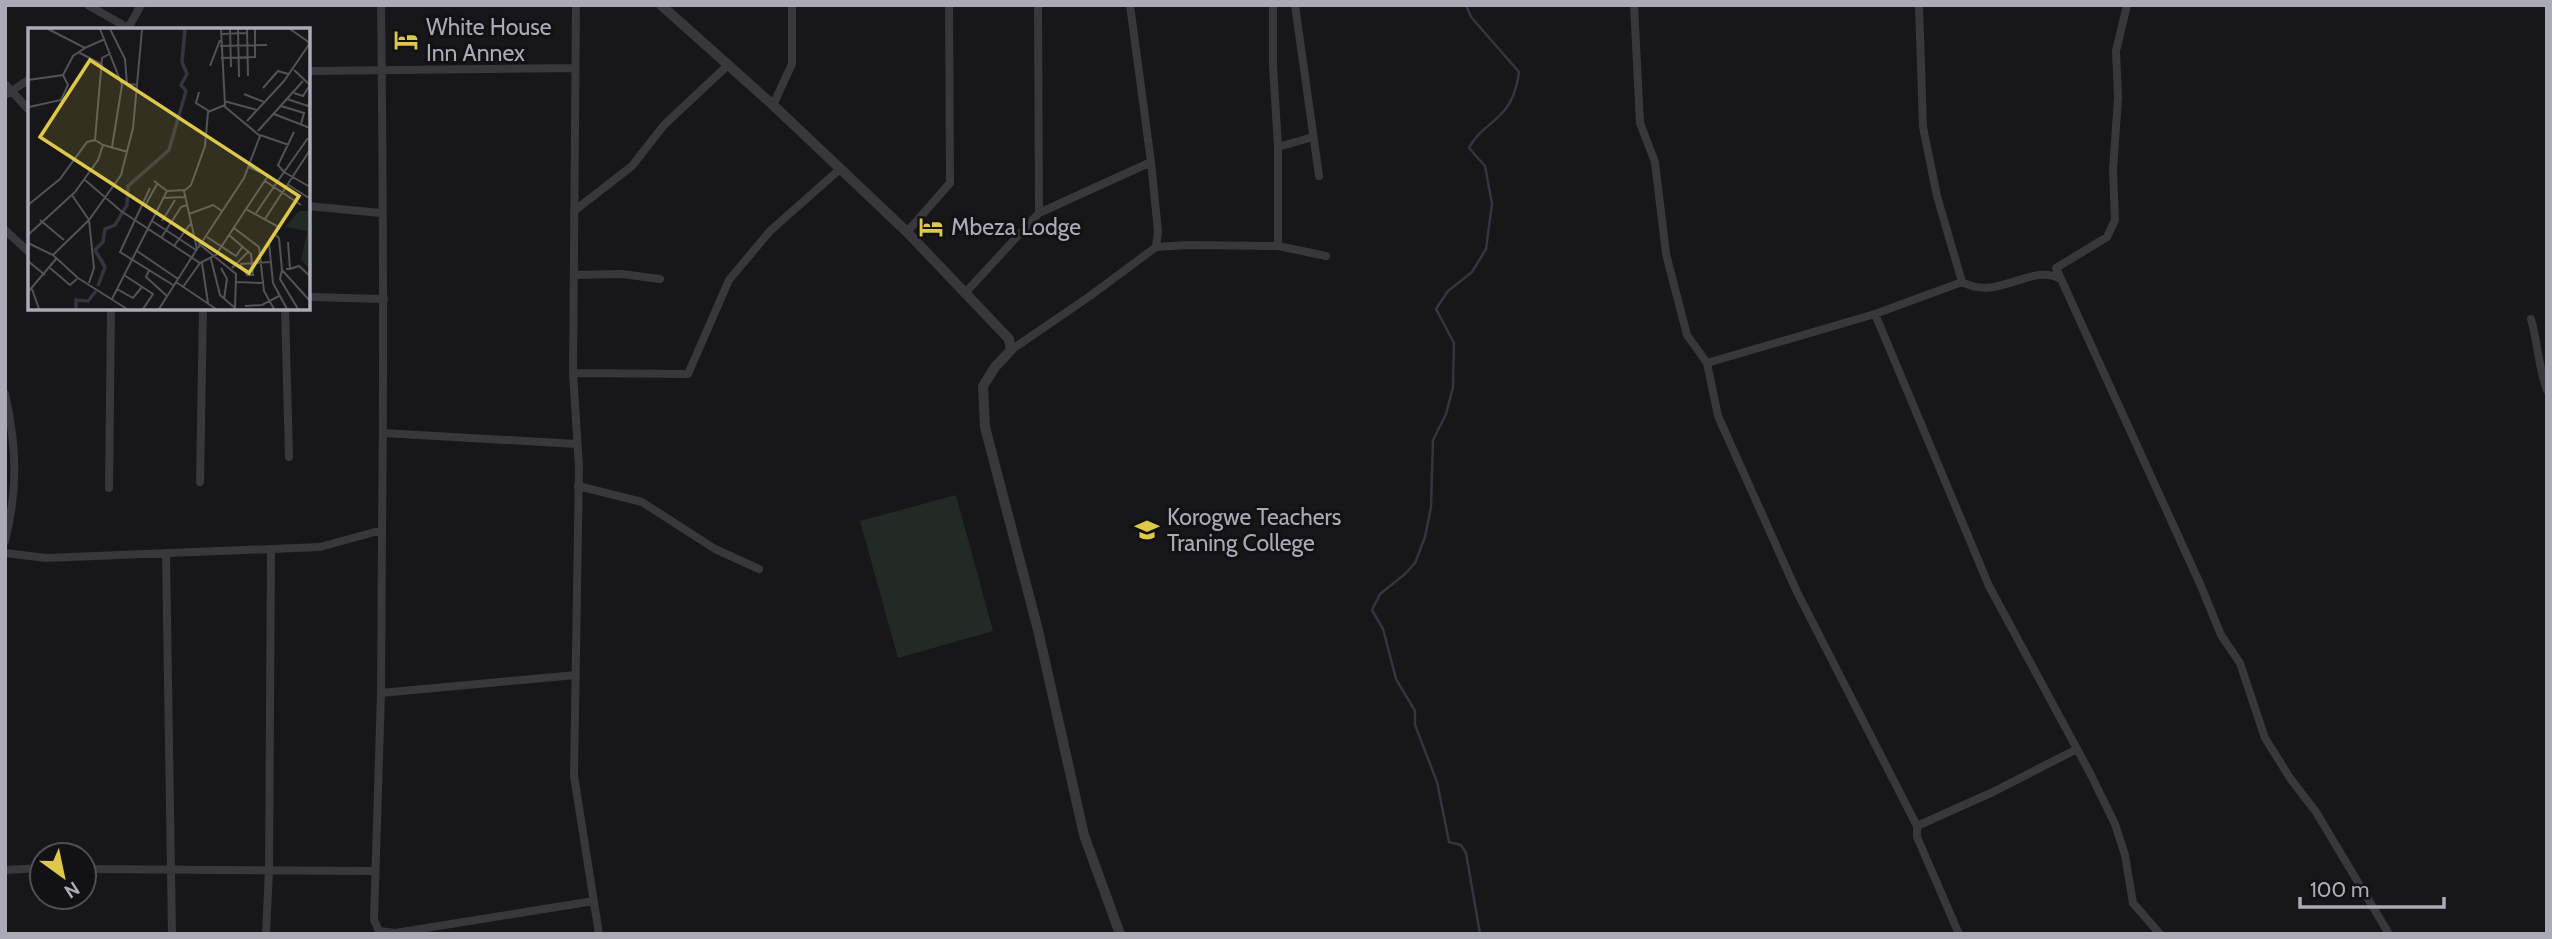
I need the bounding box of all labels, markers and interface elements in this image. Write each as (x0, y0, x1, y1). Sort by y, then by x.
place label: White House Inn Annex (426, 13, 552, 67)
hotel icon: White House Inn Annex (392, 26, 420, 54)
inset map (28, 28, 310, 310)
hotel icon: Mbeza Lodge (917, 213, 945, 241)
place label: Mbeza Lodge (951, 213, 1081, 241)
place label: Korogwe Teachers Traning College (1167, 503, 1341, 557)
school or university icon: Korogwe Teachers Traning College (1133, 516, 1161, 544)
north arrow (28, 841, 98, 911)
scale bar (2300, 866, 2444, 910)
text: N (60, 877, 84, 903)
text: 100 m (2310, 877, 2369, 902)

